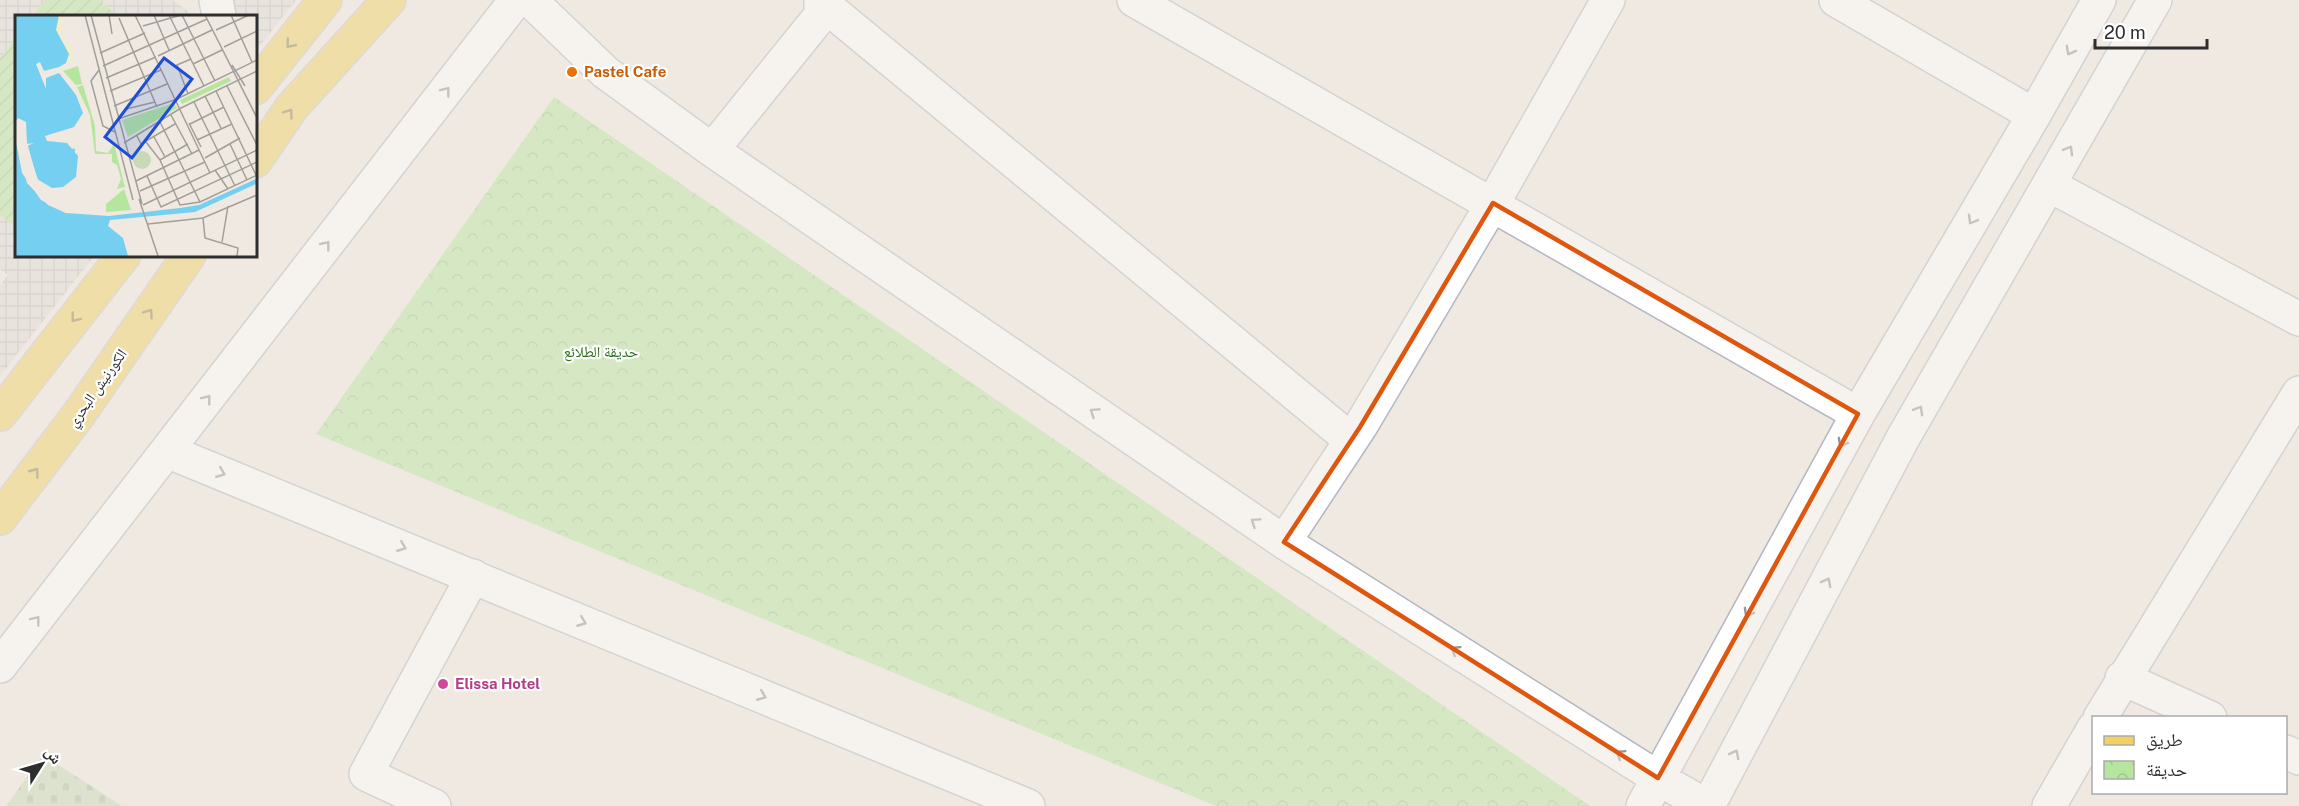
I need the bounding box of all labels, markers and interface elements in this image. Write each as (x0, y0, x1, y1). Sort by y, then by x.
scale bar (2095, 12, 2208, 50)
inset map (15, 15, 256, 256)
text: 20 m (2104, 22, 2146, 43)
one-way arrow (287, 37, 298, 48)
one-way arrow (2066, 45, 2077, 55)
place label: Pastel Cafe (584, 63, 666, 80)
marker: Pastel Cafe (565, 65, 579, 79)
one-way arrow (438, 86, 449, 97)
one-way arrow (281, 108, 292, 119)
one-way arrow (2062, 146, 2073, 156)
one-way arrow (1968, 214, 1980, 224)
one-way arrow (319, 241, 330, 252)
one-way arrow (142, 309, 153, 320)
one-way arrow (72, 311, 83, 322)
park label: حديقة الطلائع (564, 343, 639, 362)
street label: الكورنيش البحري (63, 345, 133, 432)
one-way arrow (200, 395, 211, 406)
one-way arrow (1912, 406, 1923, 416)
one-way arrow (1090, 408, 1101, 419)
one-way arrow (1838, 436, 1850, 447)
one-way arrow (215, 466, 226, 478)
one-way arrow (28, 467, 39, 478)
one-way arrow (1251, 518, 1262, 529)
one-way arrow (395, 540, 406, 552)
one-way arrow (1820, 578, 1831, 588)
one-way arrow (1744, 607, 1755, 618)
one-way arrow (28, 615, 39, 626)
one-way arrow (576, 615, 587, 627)
one-way arrow (1451, 646, 1462, 657)
place label: Elissa Hotel (455, 675, 540, 692)
marker: Elissa Hotel (436, 677, 450, 691)
one-way arrow (756, 689, 767, 701)
legend (2092, 716, 2287, 794)
text: طريق (2146, 729, 2183, 751)
north arrow (12, 734, 72, 794)
text: ش (41, 743, 66, 768)
one-way arrow (1616, 750, 1627, 761)
one-way arrow (1728, 750, 1740, 761)
text: حديقة (2146, 759, 2187, 780)

